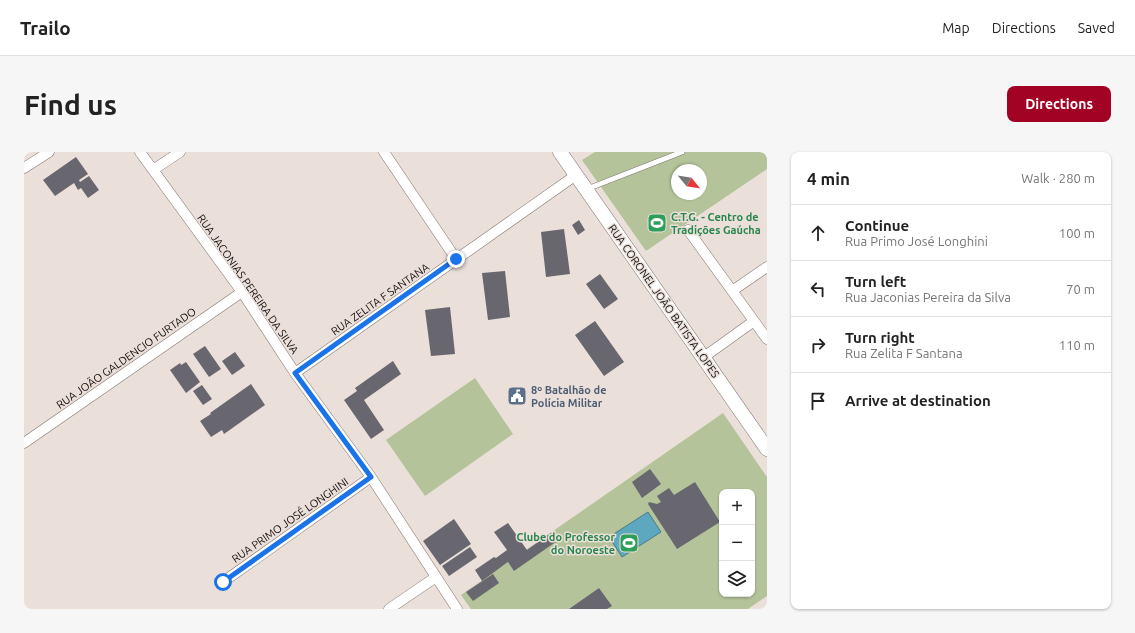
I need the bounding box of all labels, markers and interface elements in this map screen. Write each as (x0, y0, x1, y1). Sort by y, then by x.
text: Trailo (20, 17, 71, 39)
text: Map (942, 20, 970, 36)
text: Directions (992, 20, 1056, 36)
text: Saved (1078, 20, 1115, 36)
button: Directions (1007, 86, 1111, 122)
text: Find us (24, 89, 117, 120)
north arrow (671, 164, 707, 200)
text: 4 min (807, 169, 850, 188)
text: Walk · 280 m (1021, 171, 1095, 185)
place label: C.T.G. - Centro de Tradições Gaúcha (671, 211, 761, 236)
street label: RUA JACONIAS PEREIRA DA SILVA (195, 212, 301, 357)
sports icon: C.T.G. - Centro de Tradições Gaúcha (646, 212, 668, 234)
text: Continue (845, 217, 909, 234)
street label: RUA CORONEL JOÃO BATISTA LOPES (606, 222, 722, 380)
icon: ahead (807, 222, 829, 244)
text: 100 m (1059, 226, 1095, 240)
text: Rua Primo José Longhini (845, 234, 988, 248)
route end (447, 250, 465, 268)
street label: RUA ZELITA F SANTANA (329, 260, 432, 337)
text: Turn left (845, 273, 906, 290)
icon: left (807, 278, 829, 300)
text: 70 m (1066, 282, 1095, 296)
text: Rua Jaconias Pereira da Silva (845, 290, 1011, 304)
street label: RUA JOÃO GALDENCIO FURTADO (54, 305, 198, 411)
text: Turn right (845, 329, 915, 346)
icon: right (807, 334, 829, 356)
text: 110 m (1059, 338, 1095, 352)
text: Rua Zelita F Santana (845, 346, 963, 360)
place label: 8º Batalhão de Polícia Militar (531, 384, 607, 409)
public building icon: 8º Batalhão de Polícia Militar (506, 385, 528, 407)
icon: arrive (807, 390, 829, 412)
text: Arrive at destination (845, 392, 991, 409)
street label: RUA PRIMO JOSÉ LONGHINI (229, 474, 351, 565)
map controls (719, 489, 755, 597)
button: + (719, 489, 755, 525)
button: − (719, 525, 755, 561)
place label: Clube do Professor do Noroeste (517, 531, 615, 556)
sports icon: Clube do Professor do Noroeste (618, 532, 640, 554)
button: layers (719, 561, 755, 597)
route start (214, 573, 232, 591)

